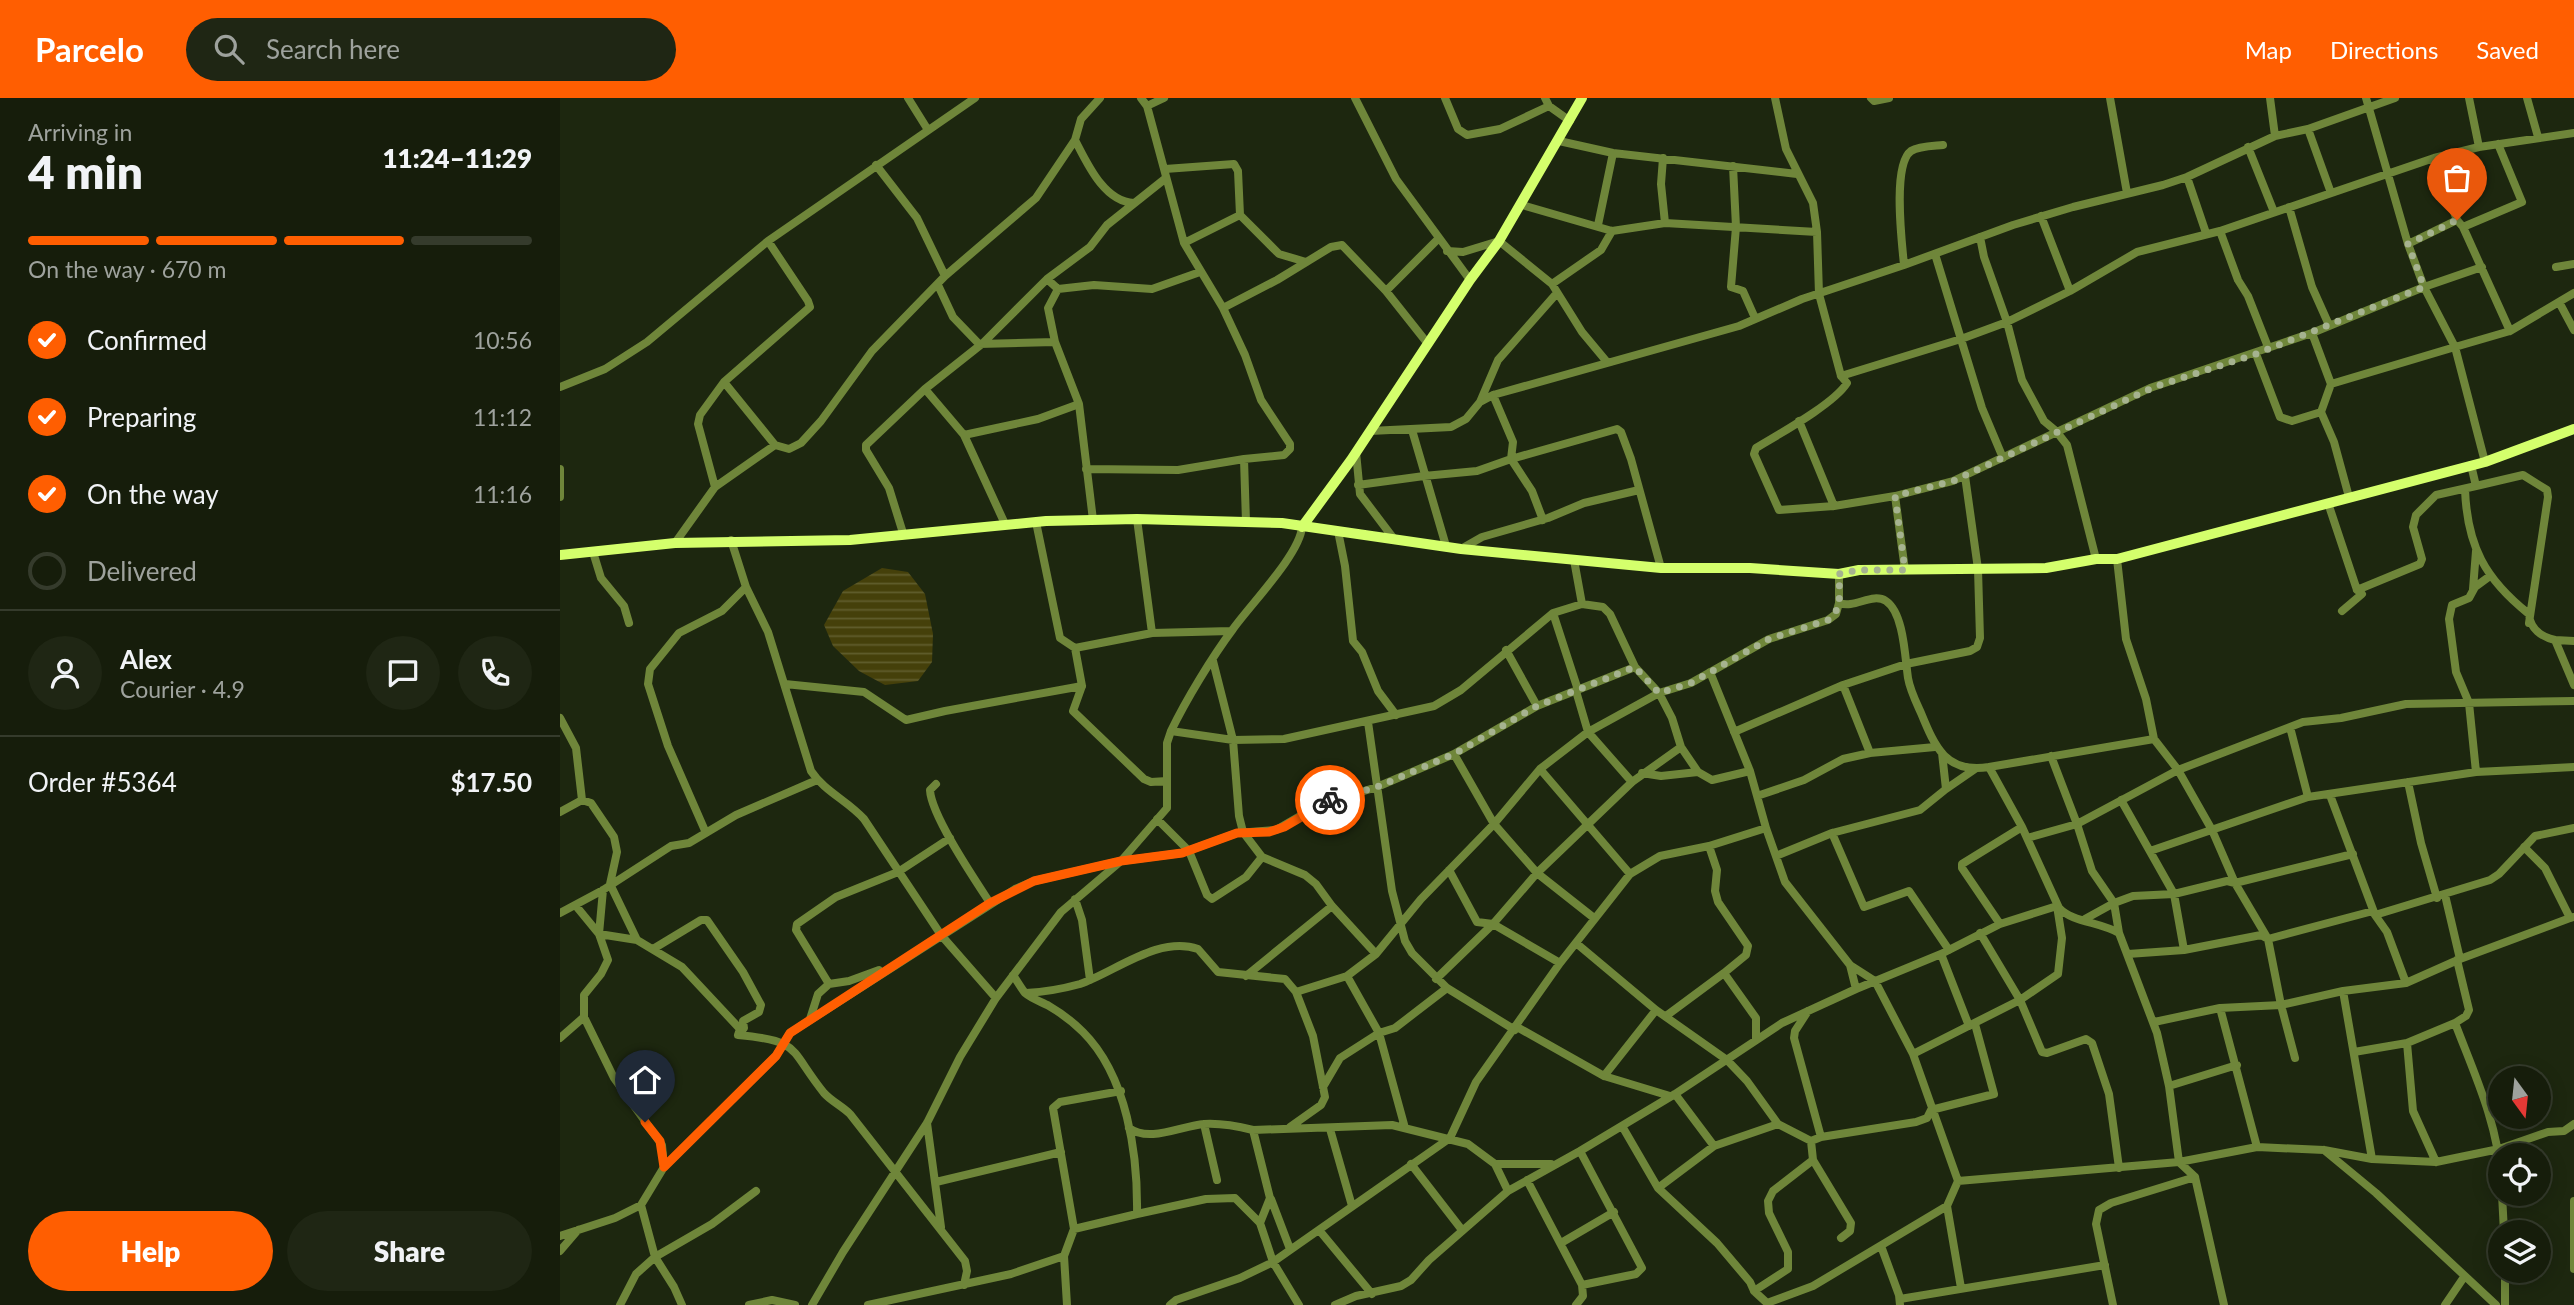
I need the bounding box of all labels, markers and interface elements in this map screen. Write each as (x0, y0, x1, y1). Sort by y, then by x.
search box (186, 18, 676, 81)
text: Parcelo (35, 29, 144, 69)
icon: search (210, 30, 248, 68)
text: Search here (266, 33, 400, 65)
text: Map (2245, 35, 2292, 64)
text: Directions (2330, 35, 2438, 64)
text: Saved (2476, 35, 2539, 64)
text: Arriving in (28, 118, 132, 146)
text: 11:24–11:29 (382, 142, 532, 174)
text: 4 min (28, 144, 143, 199)
pin (2427, 148, 2487, 220)
icon: bag (2438, 159, 2476, 197)
text: On the way · 670 m (28, 255, 227, 283)
icon: check (28, 321, 66, 359)
text: Confirmed (87, 324, 207, 356)
text: 10:56 (473, 326, 532, 354)
icon: check (28, 398, 66, 436)
text: Preparing (87, 401, 196, 433)
text: 11:12 (473, 403, 532, 431)
icon: check (28, 475, 66, 513)
text: On the way (87, 478, 219, 510)
text: 11:16 (473, 480, 532, 508)
text: Delivered (87, 555, 197, 587)
button: person (28, 636, 102, 710)
button: chat (366, 636, 440, 710)
button: phone (458, 636, 532, 710)
text: Alex (120, 643, 172, 675)
text: Courier · 4.9 (120, 675, 245, 703)
courier (1295, 765, 1365, 835)
text: Order #5364 (28, 766, 177, 798)
text: $17.50 (450, 766, 532, 798)
icon: bike (1311, 781, 1349, 819)
pin (615, 1050, 675, 1122)
icon: home (626, 1061, 664, 1099)
north arrow (2488, 1066, 2552, 1129)
map controls (2488, 1066, 2551, 1283)
button: locate (2488, 1143, 2551, 1206)
button: Help (28, 1211, 273, 1291)
button: Share (287, 1211, 532, 1291)
button: layers (2488, 1220, 2551, 1283)

